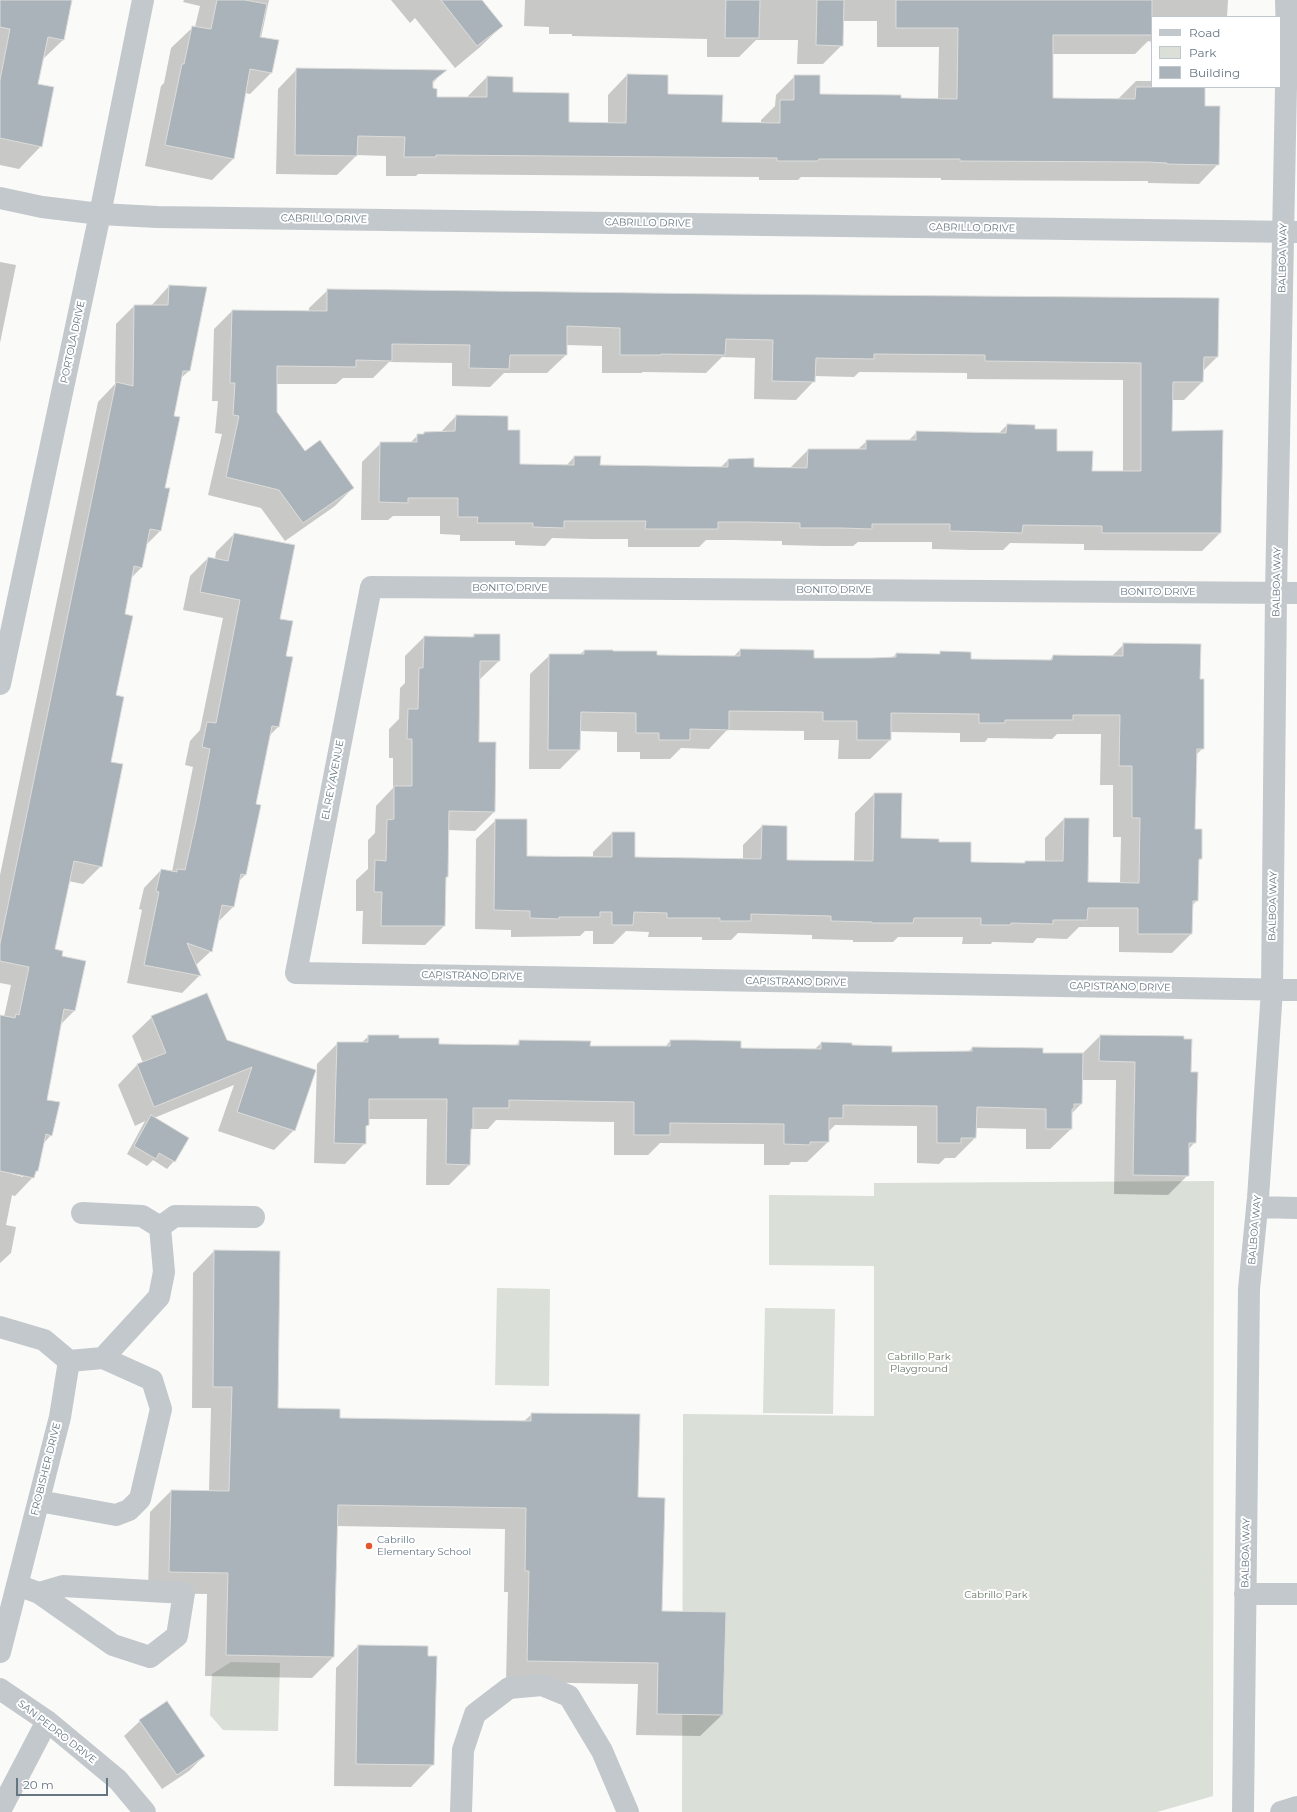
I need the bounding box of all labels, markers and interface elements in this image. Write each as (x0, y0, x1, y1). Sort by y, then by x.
legend (1151, 16, 1281, 88)
text: Road (1189, 25, 1220, 40)
text: Park (1189, 45, 1216, 60)
text: Building (1189, 65, 1240, 80)
street label: CABRILLO DRIVE (281, 212, 367, 226)
street label: CABRILLO DRIVE (605, 216, 691, 230)
street label: CABRILLO DRIVE (929, 221, 1015, 235)
street label: BALBOA WAY (1276, 223, 1290, 293)
street label: PORTOLA DRIVE (58, 300, 88, 384)
street label: BALBOA WAY (1270, 547, 1284, 617)
street label: BONITO DRIVE (472, 582, 548, 594)
street label: BONITO DRIVE (796, 584, 872, 596)
street label: BONITO DRIVE (1120, 586, 1196, 598)
street label: EL REY AVENUE (319, 739, 347, 821)
street label: BALBOA WAY (1266, 871, 1280, 941)
street label: CAPISTRANO DRIVE (421, 969, 523, 983)
street label: CAPISTRANO DRIVE (745, 975, 847, 989)
street label: CAPISTRANO DRIVE (1069, 980, 1171, 994)
street label: BALBOA WAY (1246, 1195, 1264, 1265)
park label: Cabrillo Park Playground (887, 1351, 951, 1374)
street label: FROBISHER DRIVE (29, 1421, 63, 1517)
street label: BALBOA WAY (1239, 1518, 1253, 1588)
place label: Cabrillo Elementary School (377, 1534, 471, 1558)
marker: Cabrillo Elementary School (364, 1541, 374, 1551)
park label: Cabrillo Park (964, 1589, 1028, 1601)
street label: SAN PEDRO DRIVE (15, 1698, 99, 1766)
scale bar (18, 1770, 110, 1796)
text: 20 m (23, 1777, 54, 1792)

